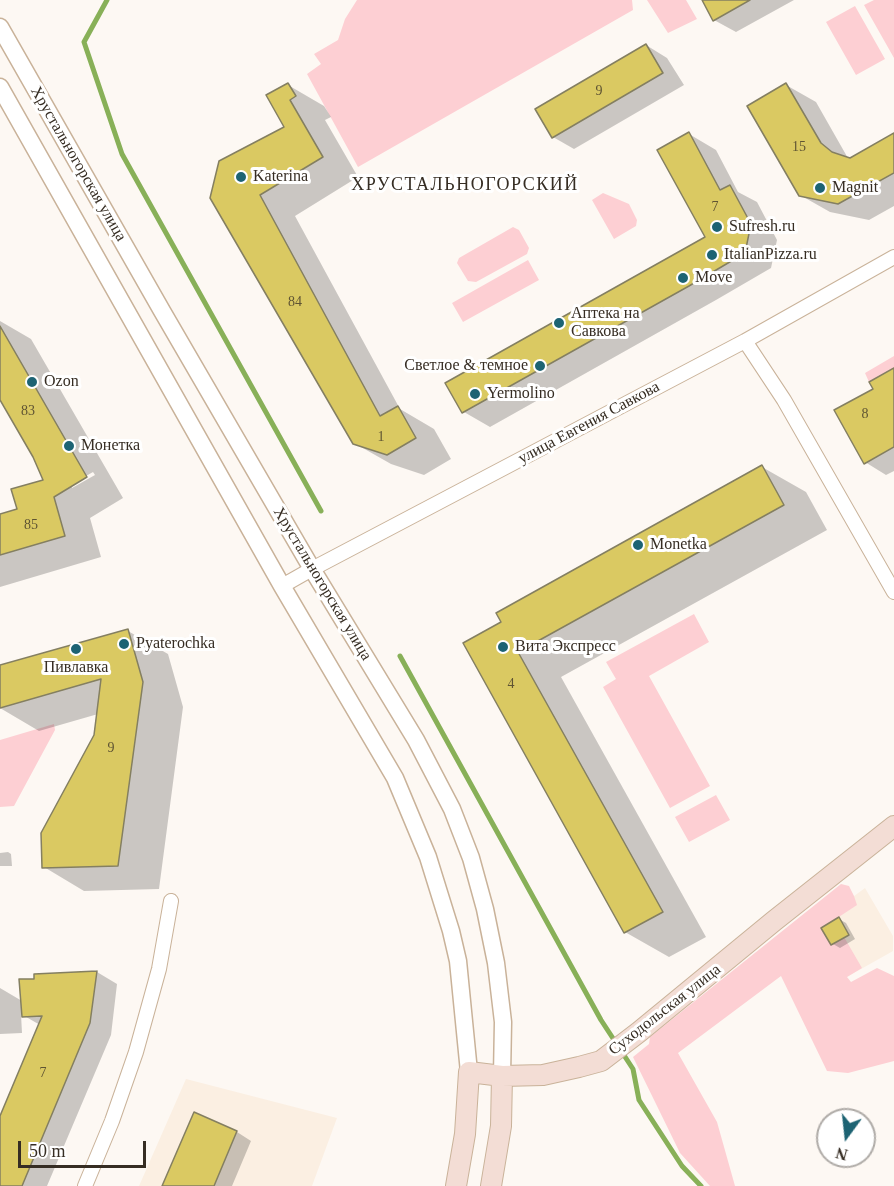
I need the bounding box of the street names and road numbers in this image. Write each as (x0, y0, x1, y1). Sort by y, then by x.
street label: Хрустальногорская улица (26, 83, 130, 245)
street label: улица Евгения Савкова (515, 378, 663, 468)
street label: Хрустальногорская улица (269, 504, 375, 664)
street label: Суходольская улица (605, 960, 725, 1060)

